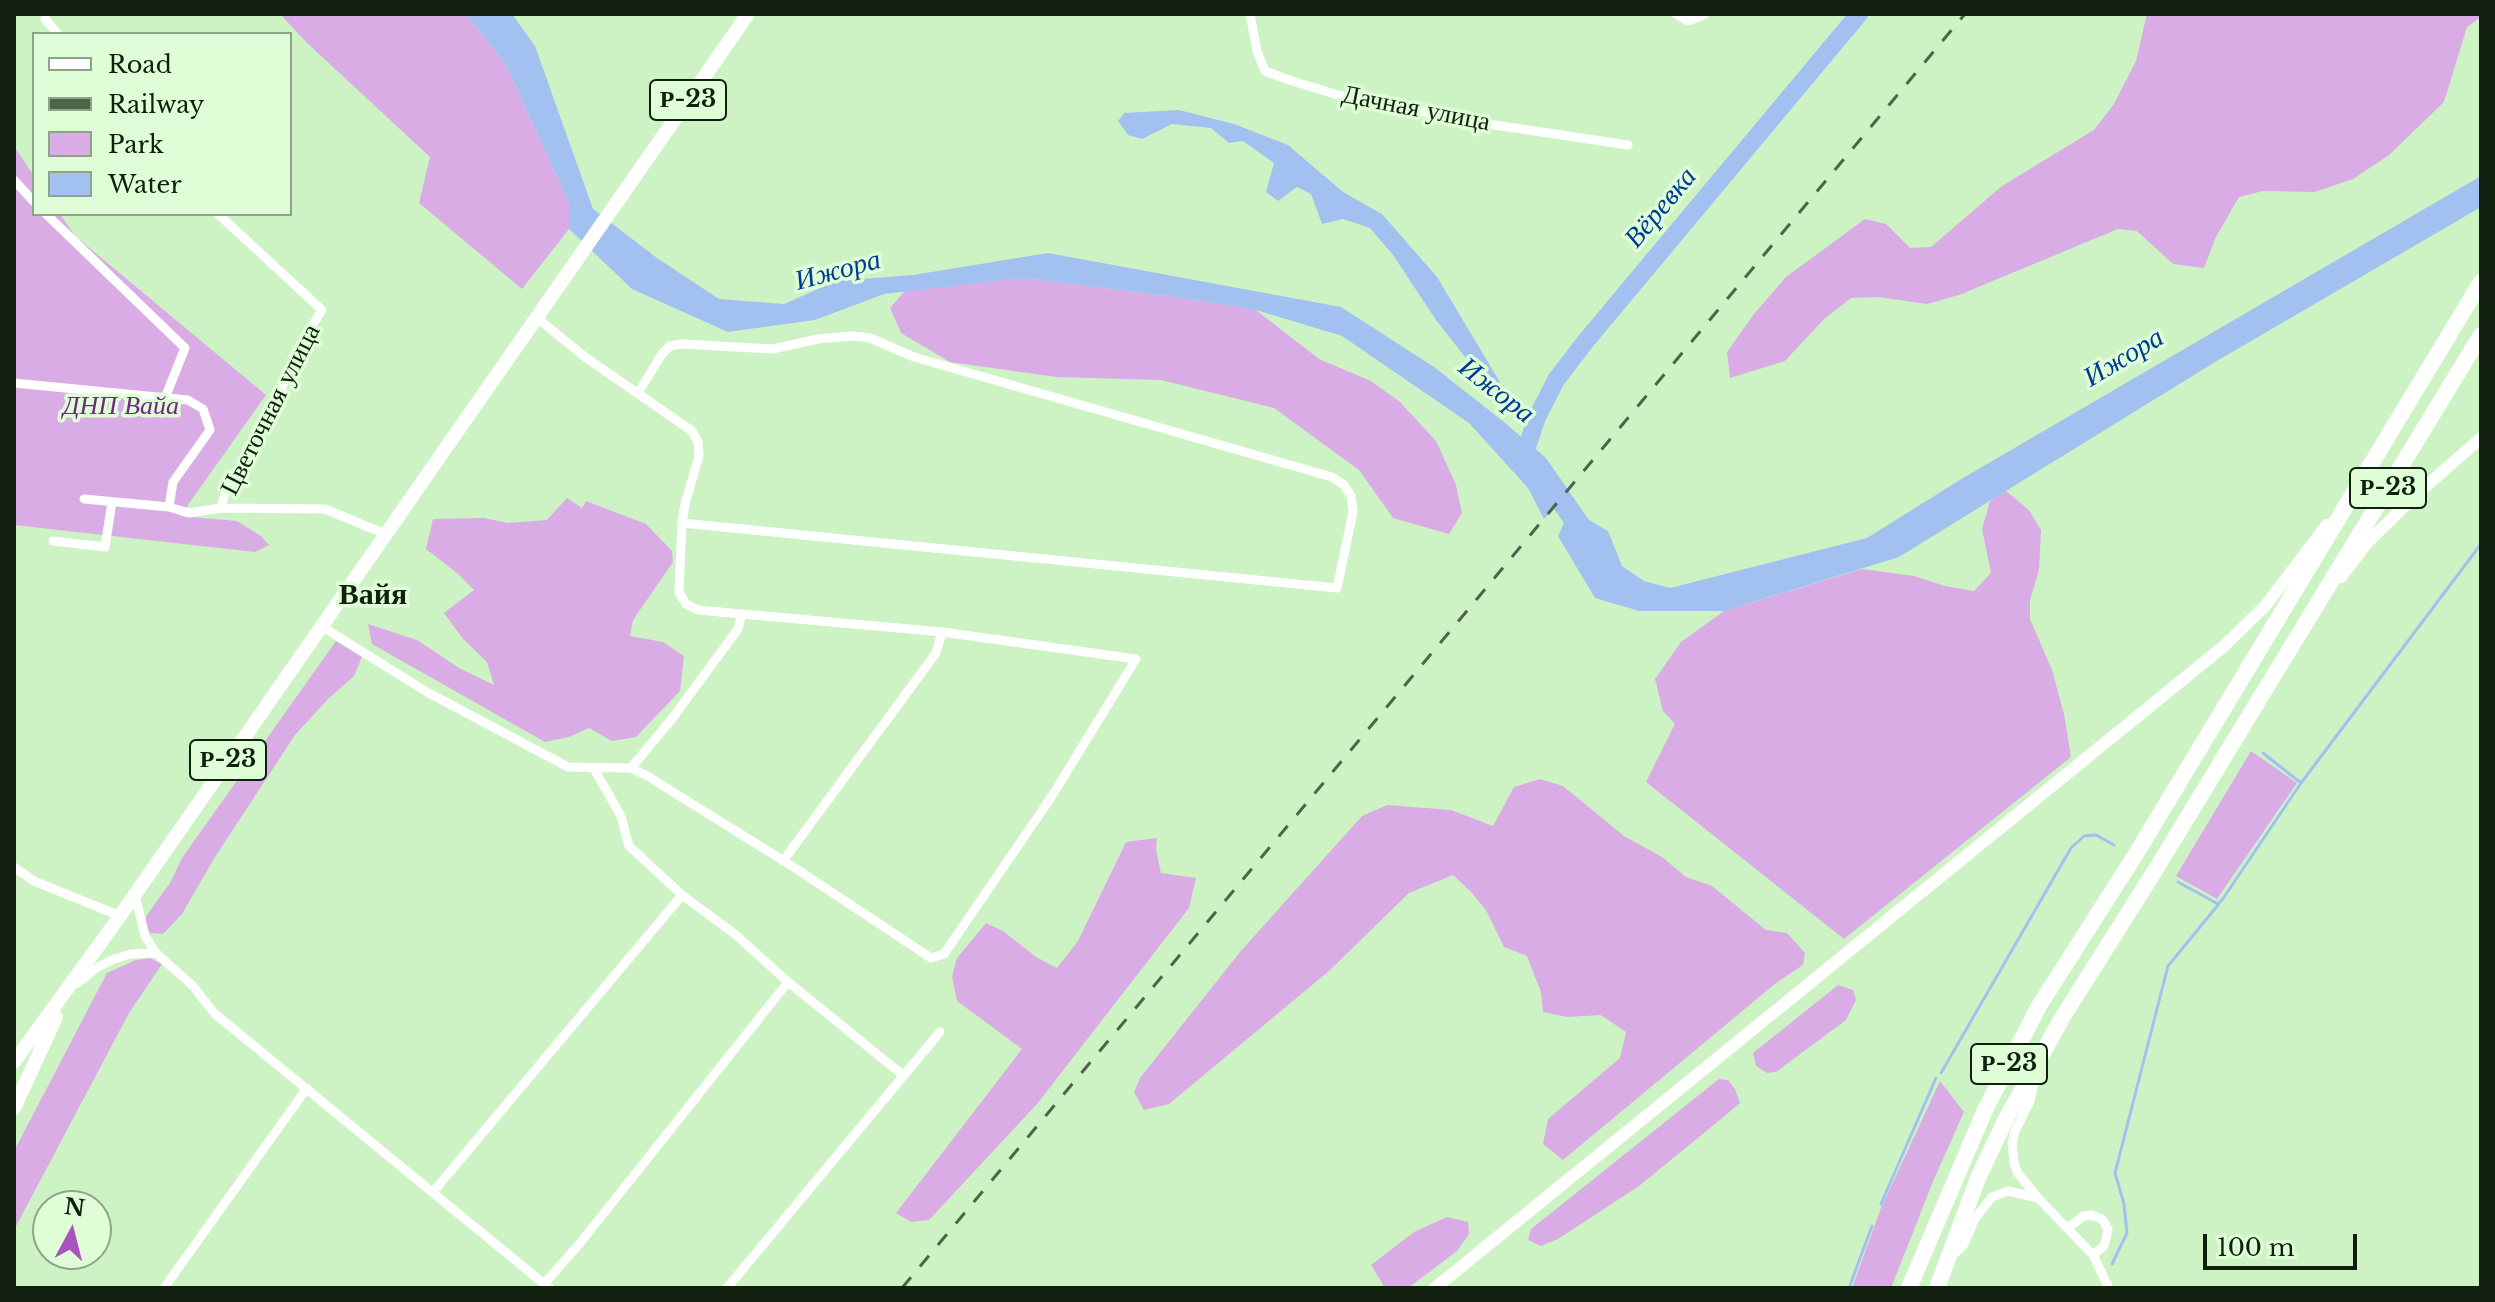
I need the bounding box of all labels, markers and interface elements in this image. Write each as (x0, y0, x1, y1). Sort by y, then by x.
legend (32, 32, 292, 216)
text: Road (108, 50, 172, 79)
street label: Дачная улица (1339, 79, 1493, 139)
road number: Р-23 (650, 80, 726, 120)
text: Railway (108, 90, 204, 119)
text: Park (108, 130, 164, 159)
water label: Вёревка (1618, 161, 1704, 255)
text: Water (108, 170, 182, 199)
water label: Ижора (791, 243, 885, 299)
street label: Цветочная улица (214, 319, 328, 501)
water label: Ижора (2078, 321, 2170, 395)
water label: Ижора (1451, 351, 1541, 431)
park label: ДНП Вайа (63, 391, 179, 423)
road number: Р-23 (2350, 468, 2426, 508)
district label: Вайя (339, 578, 407, 614)
road number: Р-23 (190, 740, 266, 780)
road number: Р-23 (1971, 1044, 2047, 1084)
north arrow (32, 1190, 112, 1270)
text: N (63, 1193, 87, 1222)
scale bar (2207, 1218, 2361, 1268)
text: 100 m (2217, 1233, 2295, 1262)

